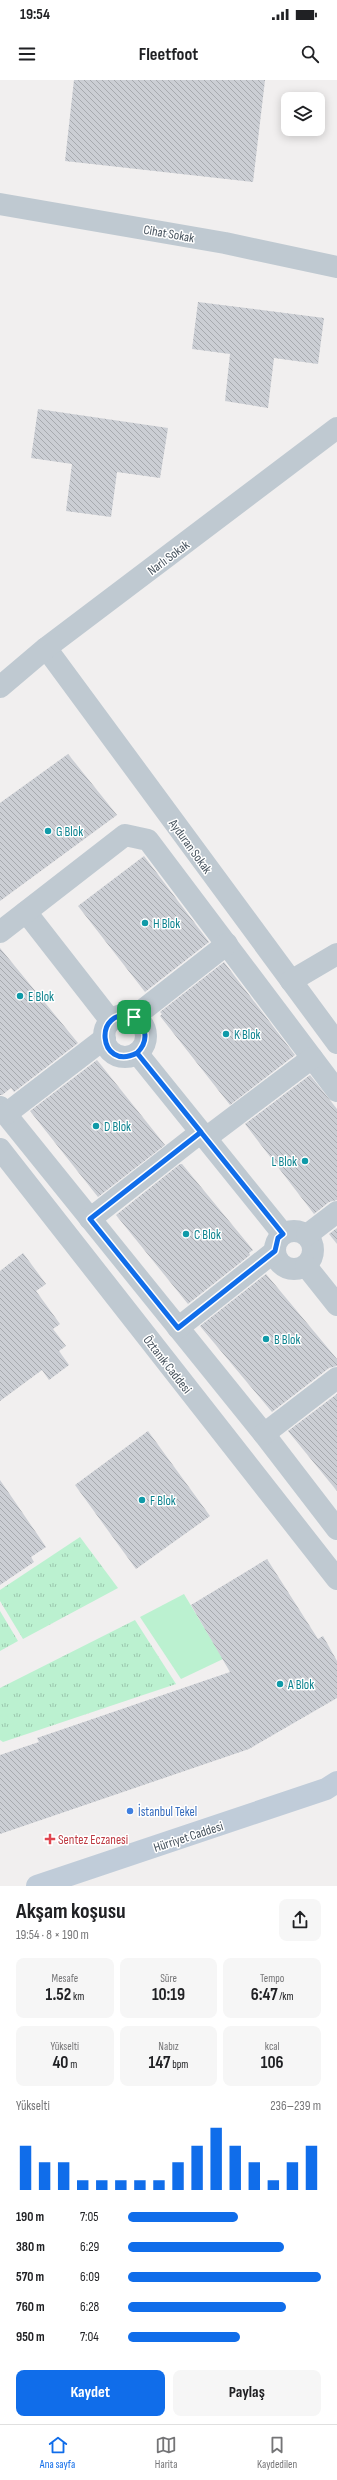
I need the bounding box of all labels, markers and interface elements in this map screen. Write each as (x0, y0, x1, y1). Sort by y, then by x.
text: 19:54 (20, 5, 50, 24)
icon: menu (16, 43, 38, 65)
icon: search (299, 43, 321, 65)
text: Fleetfoot (139, 44, 198, 65)
map controls (281, 92, 325, 136)
button: layers (281, 92, 325, 136)
street label: Cihat Sokak (142, 222, 195, 246)
street label: Narlı Sokak (145, 537, 193, 579)
street label: Ayduran Sokak (165, 815, 215, 877)
place label: G Blok (56, 824, 83, 840)
marker: G Blok (43, 826, 53, 836)
place label: H Blok (153, 916, 180, 932)
marker: H Blok (140, 918, 150, 928)
place label: E Blok (28, 989, 54, 1005)
marker: E Blok (15, 991, 25, 1001)
pin (117, 1000, 151, 1034)
icon: arrive (123, 1006, 145, 1028)
place label: K Blok (234, 1027, 261, 1043)
marker: K Blok (221, 1029, 231, 1039)
place label: D Blok (104, 1119, 131, 1135)
marker: D Blok (91, 1121, 101, 1131)
place label: L Blok (272, 1154, 297, 1170)
marker: L Blok (300, 1156, 310, 1166)
place label: C Blok (194, 1227, 221, 1243)
marker: C Blok (181, 1229, 191, 1239)
street label: Öztanık Caddesi (140, 1332, 196, 1397)
place label: B Blok (274, 1332, 300, 1348)
marker: B Blok (261, 1334, 271, 1344)
place label: F Blok (150, 1493, 176, 1509)
marker: F Blok (137, 1495, 147, 1505)
place label: A Blok (287, 1677, 314, 1693)
marker: A Blok (275, 1679, 285, 1689)
place label: İstanbul Tekel (138, 1803, 197, 1820)
marker: İstanbul Tekel (125, 1806, 135, 1816)
street label: Hürriyet Caddesi (151, 1818, 225, 1856)
place label: Sentez Eczanesi (58, 1832, 128, 1848)
marker: Sentez Eczanesi (45, 1834, 55, 1844)
text: Akşam koşusu (16, 1898, 126, 1925)
button: share (279, 1899, 321, 1941)
text: 19:54 · 8 × 190 m (16, 1927, 89, 1943)
text: Mesafe (52, 1972, 78, 1985)
text: Süre (160, 1972, 177, 1985)
text: Tempo (260, 1972, 284, 1985)
text: 1.52 (45, 1985, 71, 2005)
text: 10:19 (152, 1985, 185, 2005)
text: 6:47 (251, 1985, 278, 2005)
text: km (71, 1990, 84, 2003)
text: /km (278, 1990, 294, 2003)
text: Yükselti (51, 2040, 79, 2053)
text: Nabız (158, 2040, 179, 2053)
text: kcal (265, 2040, 279, 2053)
text: 40 (52, 2053, 68, 2073)
text: 147 (149, 2053, 170, 2073)
text: 106 (261, 2053, 284, 2073)
text: m (68, 2058, 77, 2071)
text: bpm (170, 2058, 188, 2071)
text: Yükselti (16, 2098, 50, 2114)
text: 236–239 m (270, 2098, 321, 2114)
text: 190 m (16, 2209, 44, 2225)
text: 7:05 (80, 2209, 99, 2225)
text: 380 m (16, 2239, 45, 2255)
text: 6:29 (80, 2239, 99, 2255)
text: 570 m (16, 2269, 44, 2285)
text: 6:09 (80, 2269, 100, 2285)
text: 760 m (16, 2299, 45, 2315)
text: 6:28 (80, 2299, 99, 2315)
text: 950 m (16, 2329, 45, 2345)
text: 7:04 (80, 2329, 99, 2345)
button: Kaydet (16, 2370, 165, 2416)
button: Paylaş (173, 2370, 321, 2416)
tab: Ana sayfa (40, 2434, 75, 2471)
tab: Harita (155, 2434, 177, 2471)
tab: Kaydedilen (257, 2434, 297, 2471)

